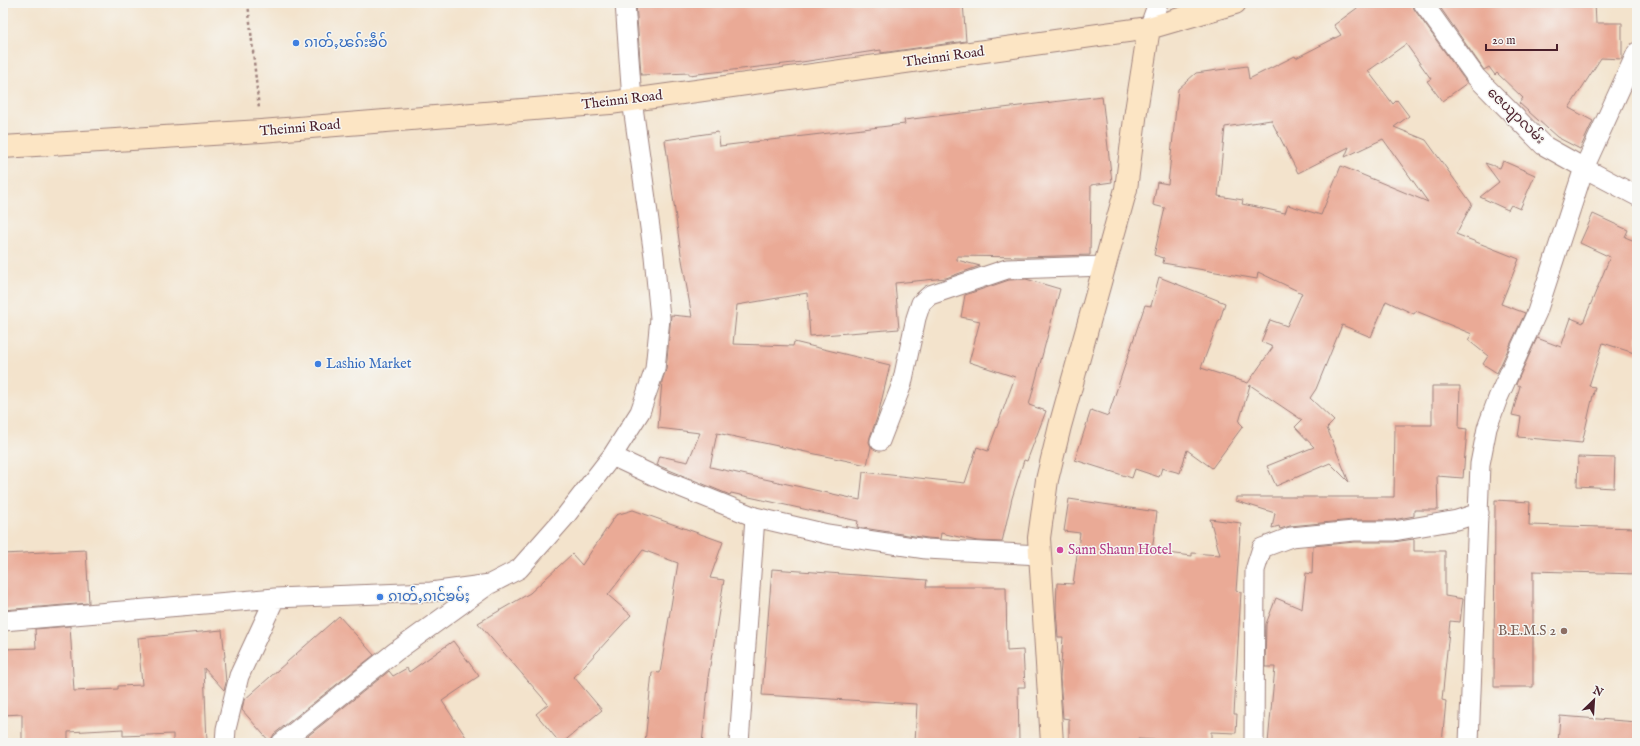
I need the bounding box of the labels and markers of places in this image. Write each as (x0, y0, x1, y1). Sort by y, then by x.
place label: ၵၢတ်ႇၽၵ်းၶဵဝ် (304, 32, 387, 52)
marker: ၵၢတ်ႇၽၵ်းၶဵဝ် (291, 38, 301, 48)
place label: Lashio Market (326, 355, 412, 373)
marker: Lashio Market (313, 359, 323, 369)
place label: Sann Shaun Hotel (1068, 541, 1172, 559)
marker: Sann Shaun Hotel (1055, 545, 1065, 555)
place label: ၵၢတ်ႇၵၢင်ၶမ်ႈ (388, 586, 470, 606)
marker: ၵၢတ်ႇၵၢင်ၶမ်ႈ (375, 592, 385, 602)
place label: B.E.M.S 2 (1498, 622, 1556, 640)
marker: B.E.M.S 2 (1559, 626, 1569, 636)

